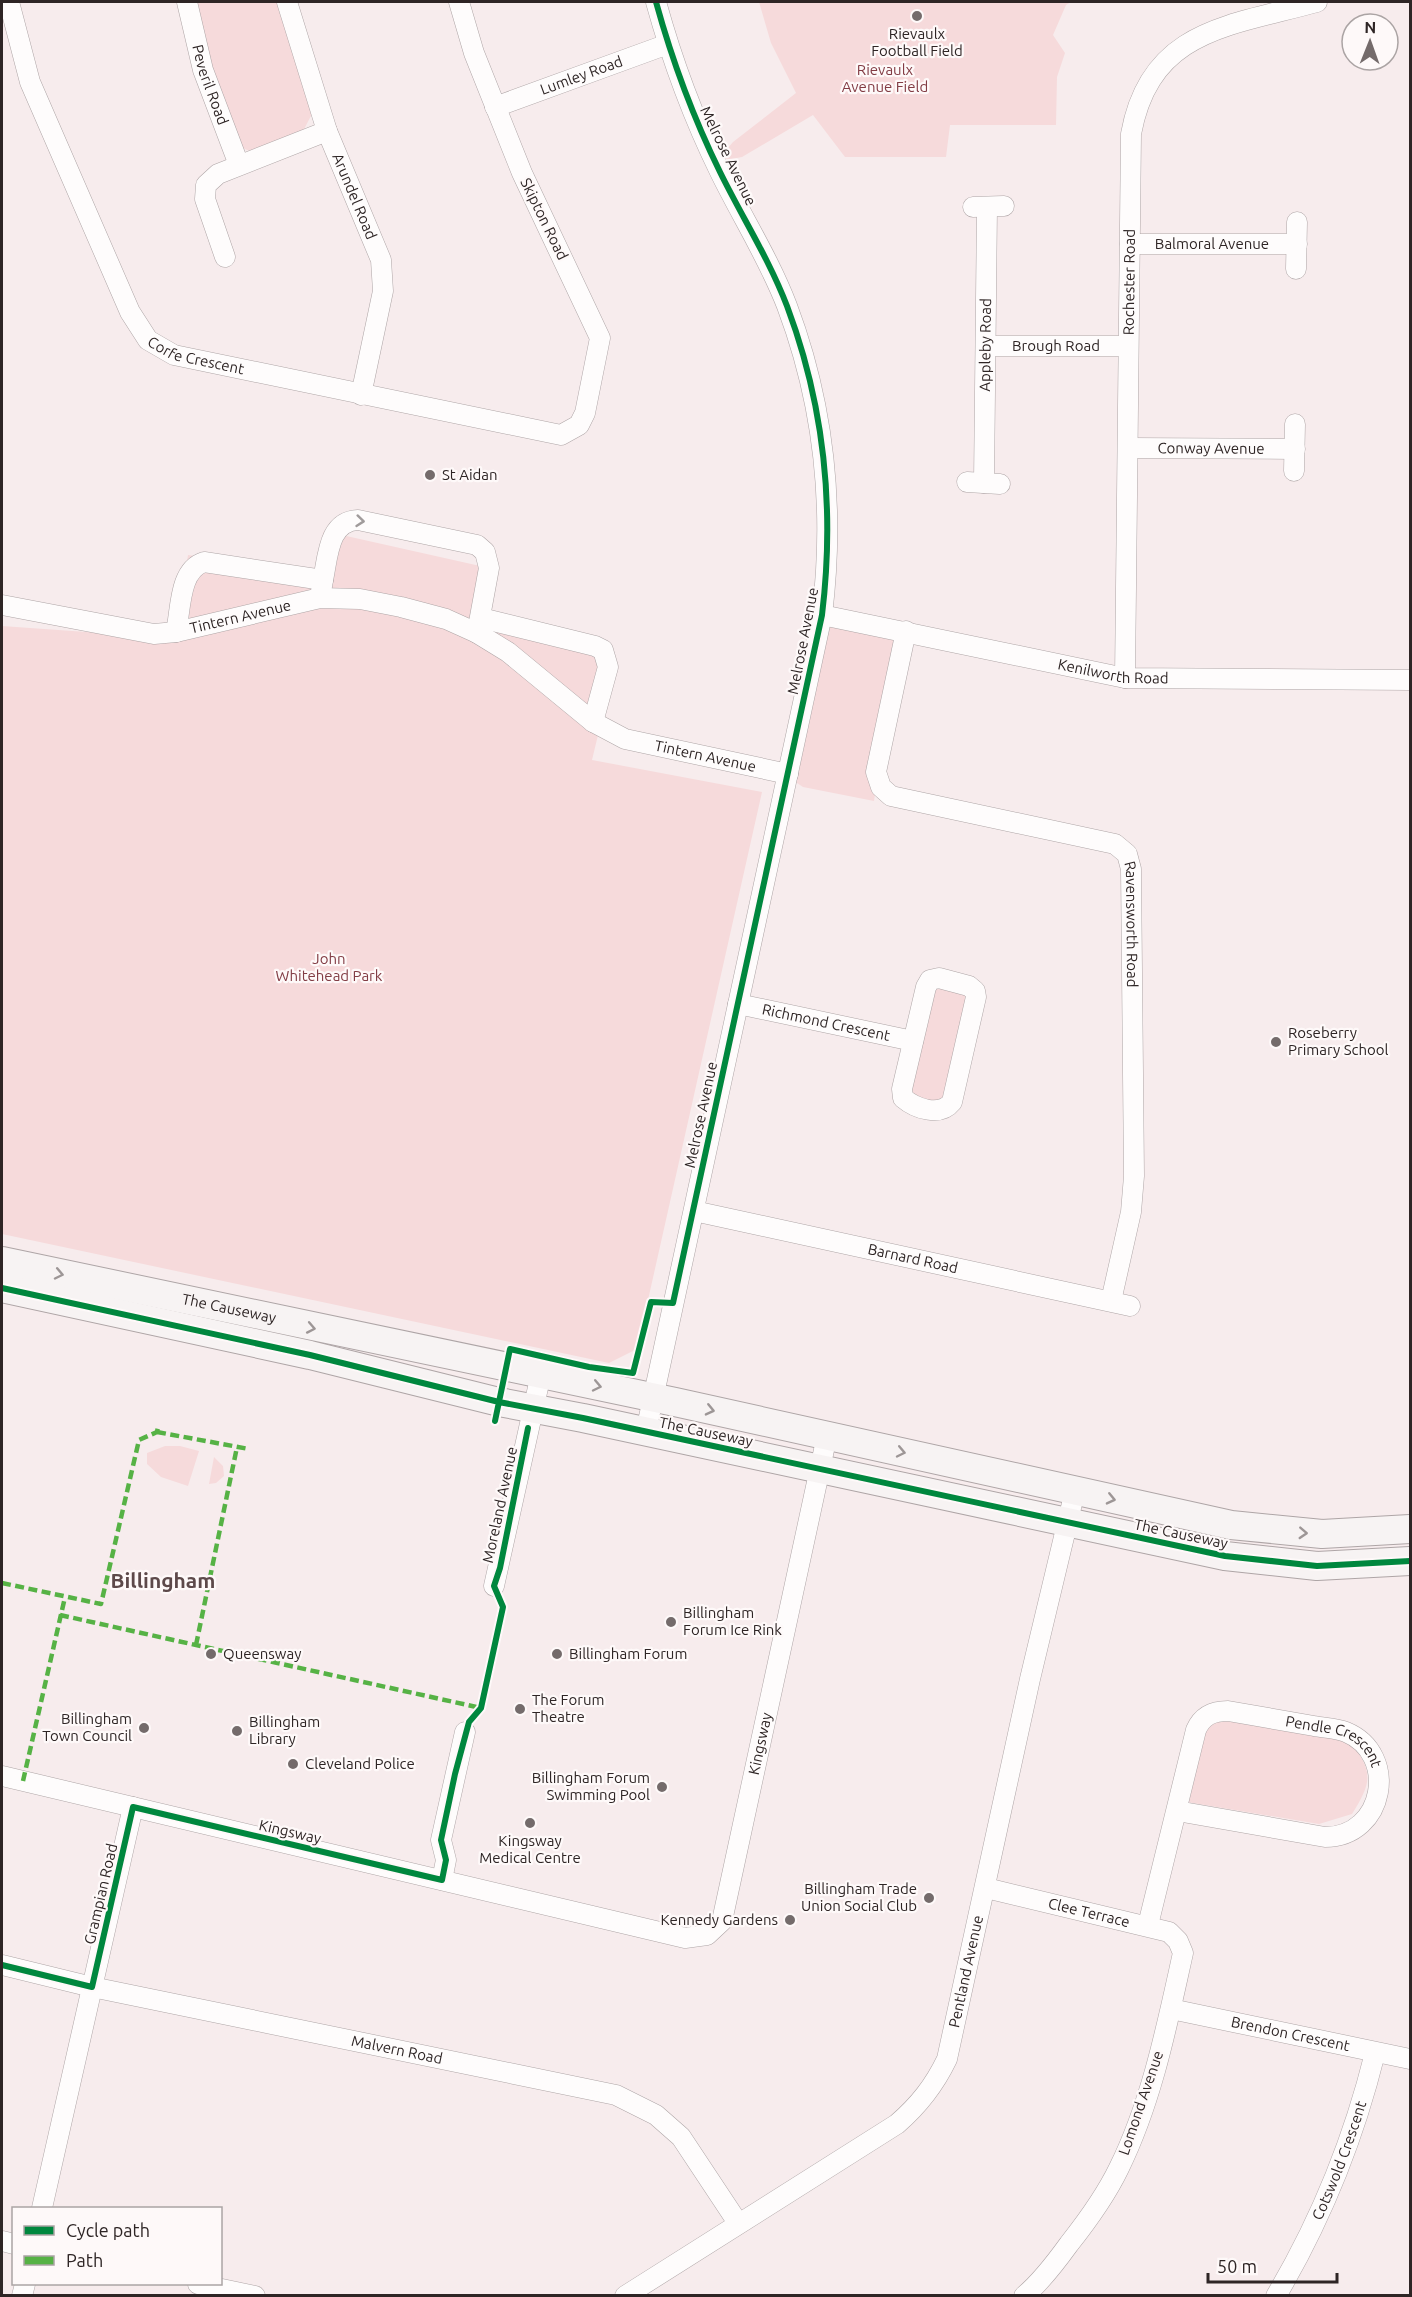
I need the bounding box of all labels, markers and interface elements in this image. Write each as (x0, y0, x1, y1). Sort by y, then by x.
marker: Rievaulx Football Field (910, 9, 924, 23)
north arrow (1340, 12, 1400, 72)
text: N (1364, 18, 1376, 36)
place label: Rievaulx Football Field (871, 25, 963, 59)
street label: Peveril Road (189, 43, 232, 127)
street label: Lumley Road (538, 52, 625, 98)
park label: Rievaulx Avenue Field (842, 61, 928, 95)
street label: Melrose Avenue (697, 103, 760, 208)
street label: Arundel Road (329, 151, 380, 242)
street label: Skipton Road (517, 175, 572, 263)
street label: Rochester Road (1120, 229, 1138, 335)
street label: Balmoral Avenue (1155, 235, 1269, 252)
street label: Appleby Road (976, 298, 994, 392)
street label: Corfe Crescent (145, 333, 246, 377)
street label: Brough Road (1012, 337, 1100, 354)
street label: Conway Avenue (1157, 439, 1265, 457)
place label: St Aidan (442, 466, 498, 483)
marker: St Aidan (423, 468, 437, 482)
one-way arrow (355, 514, 364, 527)
street label: Melrose Avenue (784, 586, 821, 696)
street label: Tintern Avenue (188, 596, 293, 636)
street label: Kenilworth Road (1056, 655, 1169, 686)
street label: Tintern Avenue (653, 737, 758, 775)
street label: Ravensworth Road (1121, 859, 1141, 988)
park label: John Whitehead Park (276, 950, 383, 984)
street label: Richmond Crescent (761, 1000, 892, 1044)
place label: Roseberry Primary School (1288, 1024, 1389, 1058)
marker: Roseberry Primary School (1269, 1035, 1283, 1049)
street label: Melrose Avenue (681, 1060, 720, 1170)
street label: Barnard Road (866, 1240, 960, 1276)
one-way arrow (53, 1267, 63, 1280)
street label: The Causeway (181, 1290, 278, 1326)
one-way arrow (306, 1321, 316, 1334)
one-way arrow (592, 1379, 602, 1392)
one-way arrow (705, 1403, 715, 1416)
street label: The Causeway (658, 1413, 755, 1450)
street label: Moreland Avenue (479, 1445, 520, 1565)
one-way arrow (895, 1445, 905, 1458)
one-way arrow (1106, 1492, 1116, 1505)
street label: The Causeway (1133, 1515, 1230, 1552)
one-way arrow (1299, 1526, 1308, 1539)
district label: Billingham (111, 1568, 215, 1592)
place label: Billingham Forum Ice Rink (683, 1604, 782, 1638)
marker: Billingham Forum Ice Rink (664, 1615, 678, 1629)
place label: Queensway (223, 1645, 301, 1662)
place label: Billingham Forum (569, 1645, 687, 1662)
marker: Queensway (204, 1647, 218, 1661)
marker: Billingham Forum (550, 1647, 564, 1661)
place label: The Forum Theatre (532, 1691, 604, 1725)
marker: The Forum Theatre (513, 1702, 527, 1716)
place label: Billingham Town Council (42, 1710, 132, 1744)
street label: Kingsway (745, 1711, 775, 1776)
street label: Pendle Crescent (1284, 1712, 1386, 1769)
place label: Billingham Library (249, 1713, 320, 1747)
marker: Billingham Town Council (137, 1721, 151, 1735)
marker: Billingham Library (230, 1724, 244, 1738)
place label: Cleveland Police (305, 1755, 415, 1772)
marker: Cleveland Police (286, 1757, 300, 1771)
place label: Billingham Forum Swimming Pool (532, 1769, 650, 1803)
marker: Billingham Forum Swimming Pool (655, 1780, 669, 1794)
street label: Kingsway (257, 1816, 323, 1847)
marker: Kingsway Medical Centre (523, 1816, 537, 1830)
place label: Kingsway Medical Centre (479, 1832, 581, 1866)
street label: Grampian Road (81, 1842, 120, 1946)
place label: Billingham Trade Union Social Club (801, 1880, 917, 1914)
marker: Billingham Trade Union Social Club (922, 1891, 936, 1905)
street label: Clee Terrace (1047, 1894, 1132, 1930)
place label: Kennedy Gardens (660, 1911, 778, 1928)
marker: Kennedy Gardens (783, 1913, 797, 1927)
street label: Pentland Avenue (945, 1914, 986, 2029)
street label: Brendon Crescent (1230, 2013, 1352, 2054)
street label: Malvern Road (350, 2032, 444, 2067)
street label: Lomond Avenue (1115, 2048, 1166, 2157)
street label: Cotswold Crescent (1308, 2099, 1369, 2223)
legend (12, 2207, 222, 2285)
text: Cycle path (66, 2220, 150, 2240)
scale bar (1208, 2246, 1337, 2284)
text: Path (66, 2250, 103, 2270)
text: 50 m (1217, 2256, 1257, 2276)

